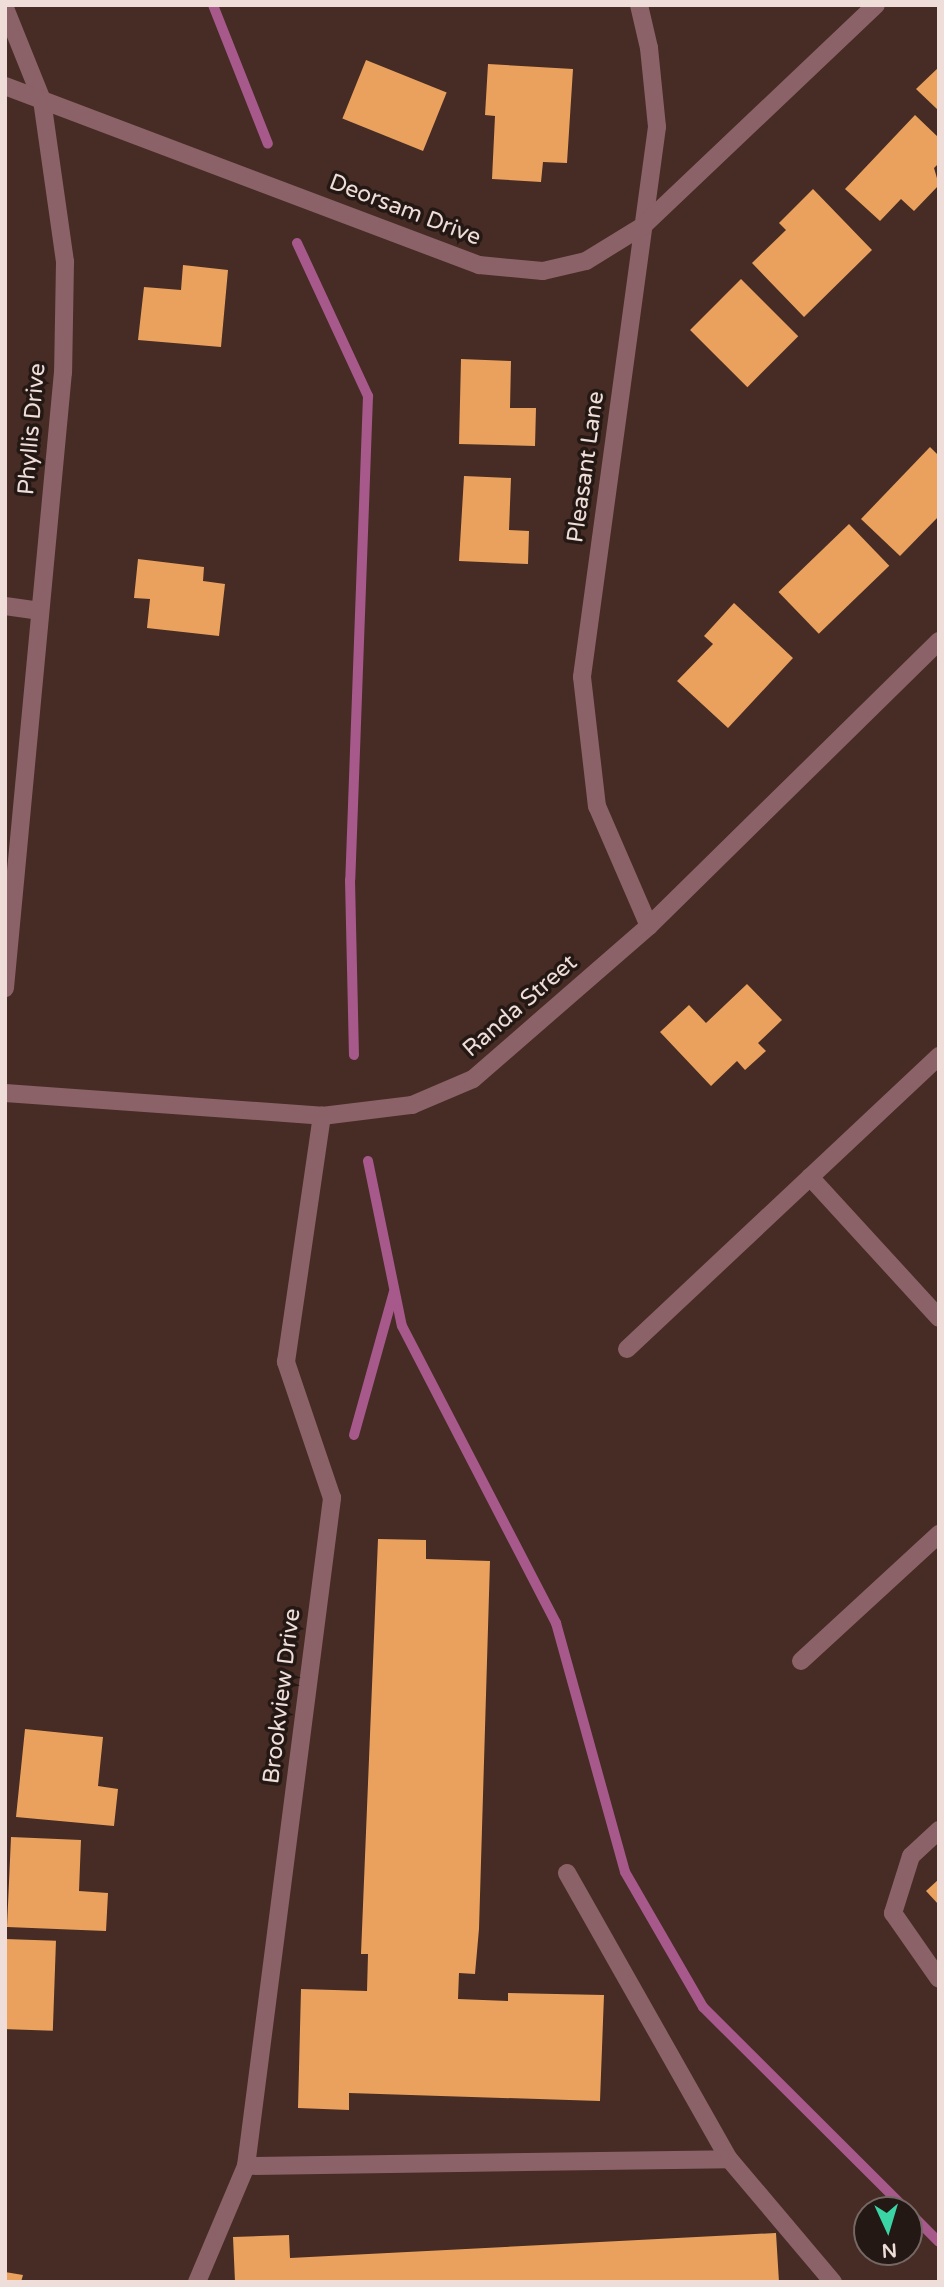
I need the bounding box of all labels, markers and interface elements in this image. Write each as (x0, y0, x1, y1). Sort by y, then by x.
street label: Deorsam Drive (325, 168, 485, 252)
street label: Phyllis Drive (12, 362, 52, 496)
street label: Pleasant Lane (562, 389, 610, 545)
street label: Randa Street (457, 949, 583, 1063)
street label: Brookview Drive (258, 1607, 306, 1785)
north arrow (853, 2196, 923, 2266)
text: N (881, 2238, 898, 2261)

